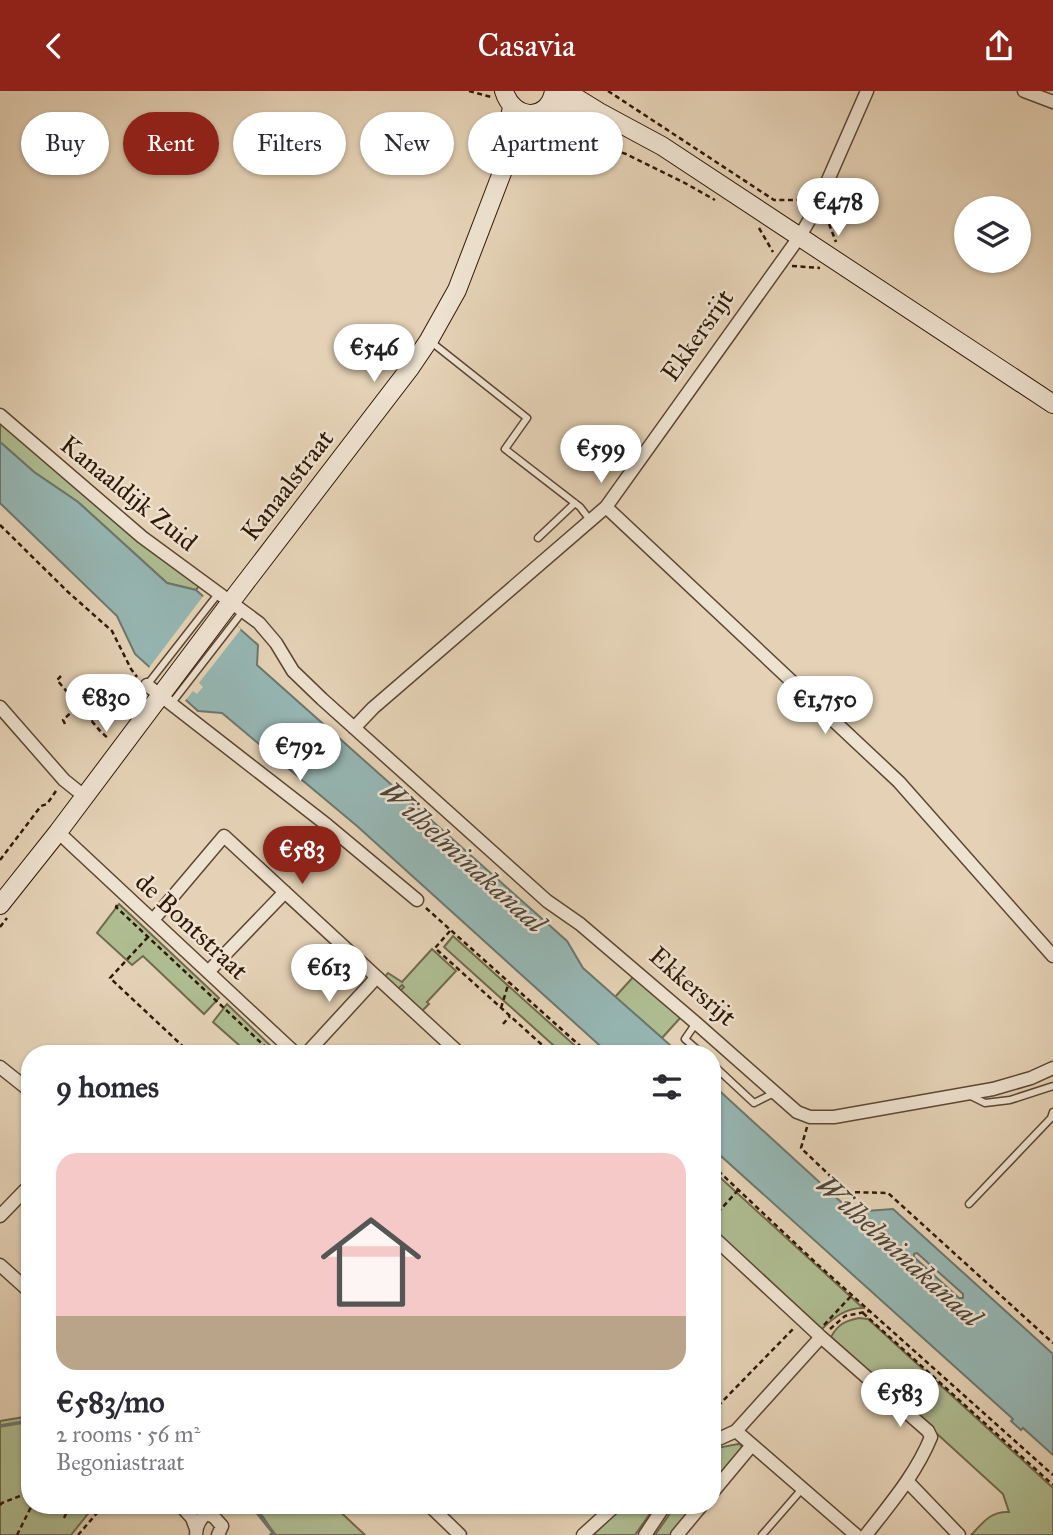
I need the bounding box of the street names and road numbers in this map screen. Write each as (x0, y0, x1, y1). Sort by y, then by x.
street label: Ekkersrijt (654, 283, 740, 387)
street label: Kanaalstraat (234, 423, 340, 547)
street label: Kanaaldijk Zuid (54, 428, 204, 558)
street label: de Bontstraat (129, 866, 255, 986)
street label: Ekkersrijt (643, 939, 743, 1033)

